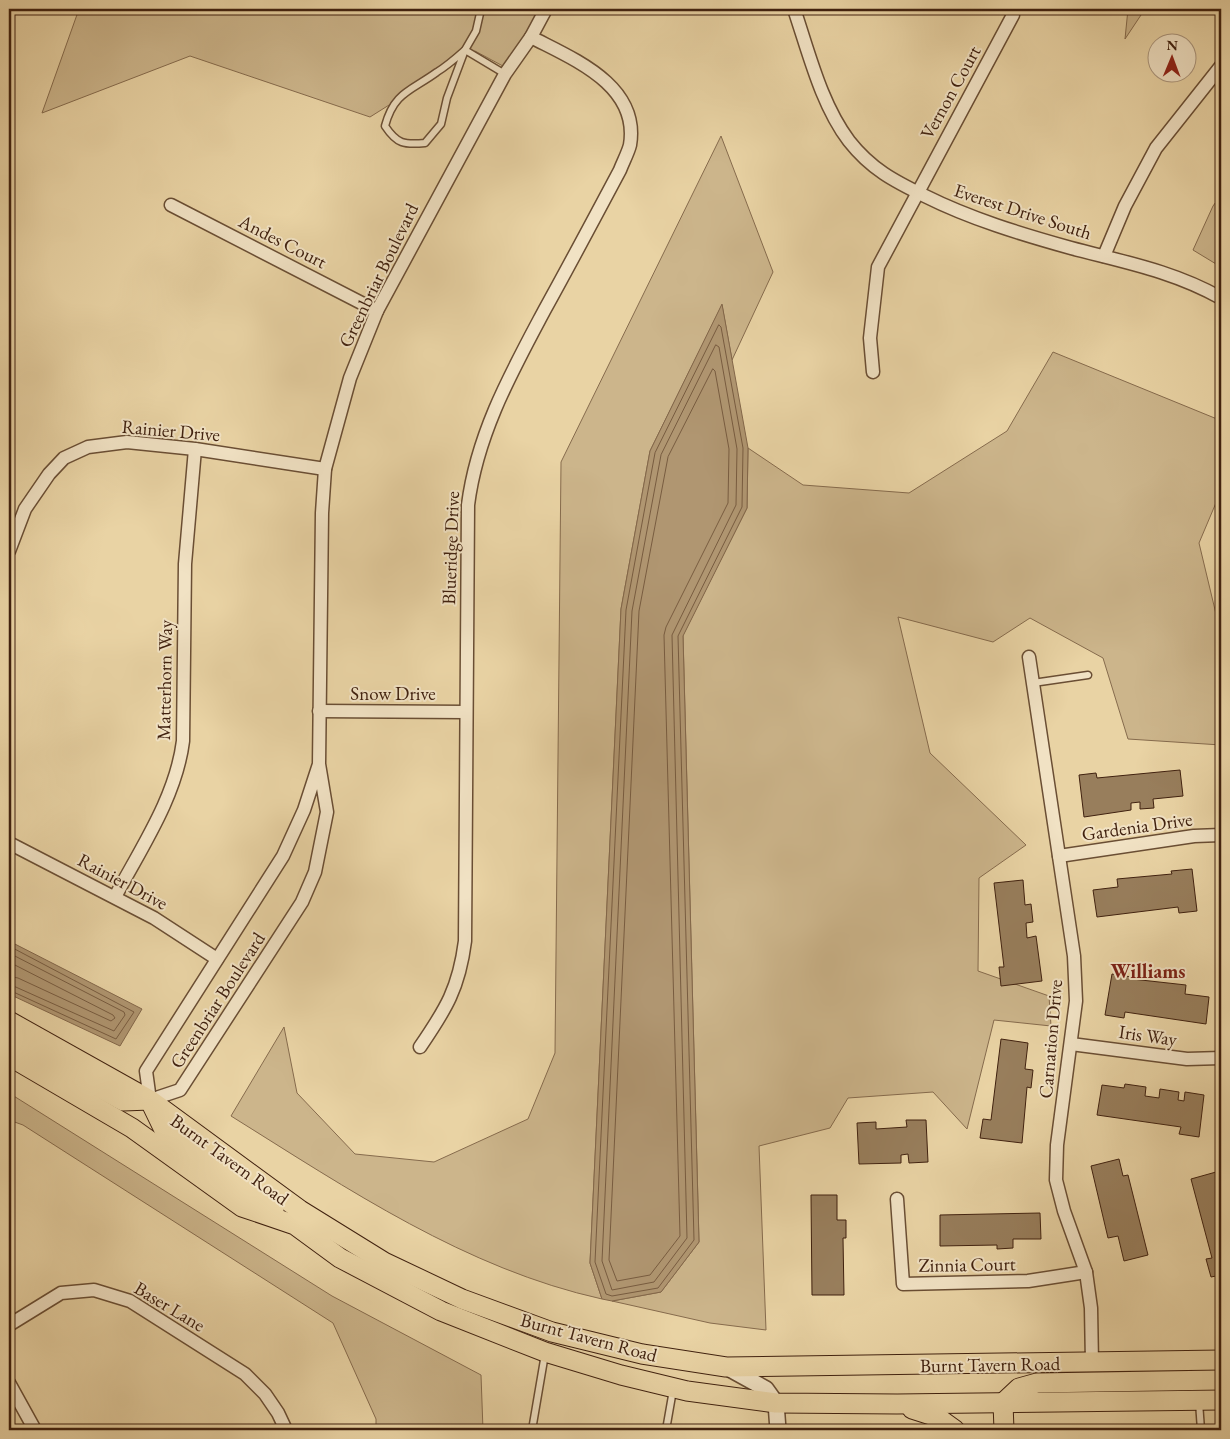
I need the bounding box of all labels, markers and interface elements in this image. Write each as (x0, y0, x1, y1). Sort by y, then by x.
north arrow (1148, 32, 1198, 82)
text: N (1166, 36, 1179, 54)
street label: Vernon Court (915, 41, 986, 143)
street label: Everest Drive South (951, 177, 1095, 246)
street label: Greenbriar Boulevard (333, 199, 424, 351)
street label: Andes Court (234, 208, 331, 274)
street label: Rainier Drive (121, 414, 221, 447)
street label: Blueridge Drive (436, 491, 465, 605)
street label: Matterhorn Way (151, 619, 178, 741)
street label: Snow Drive (350, 681, 436, 706)
street label: Gardenia Drive (1080, 806, 1194, 847)
street label: Rainier Drive (73, 847, 172, 916)
street label: Greenbriar Boulevard (164, 927, 271, 1073)
district label: Williams (1110, 958, 1186, 984)
street label: Carnation Drive (1033, 978, 1068, 1100)
street label: Iris Way (1117, 1019, 1179, 1052)
street label: Burnt Tavern Road (166, 1108, 294, 1211)
street label: Zinnia Court (918, 1251, 1016, 1278)
street label: Baser Lane (130, 1275, 210, 1337)
street label: Burnt Tavern Road (518, 1307, 660, 1368)
street label: Burnt Tavern Road (920, 1351, 1061, 1378)

